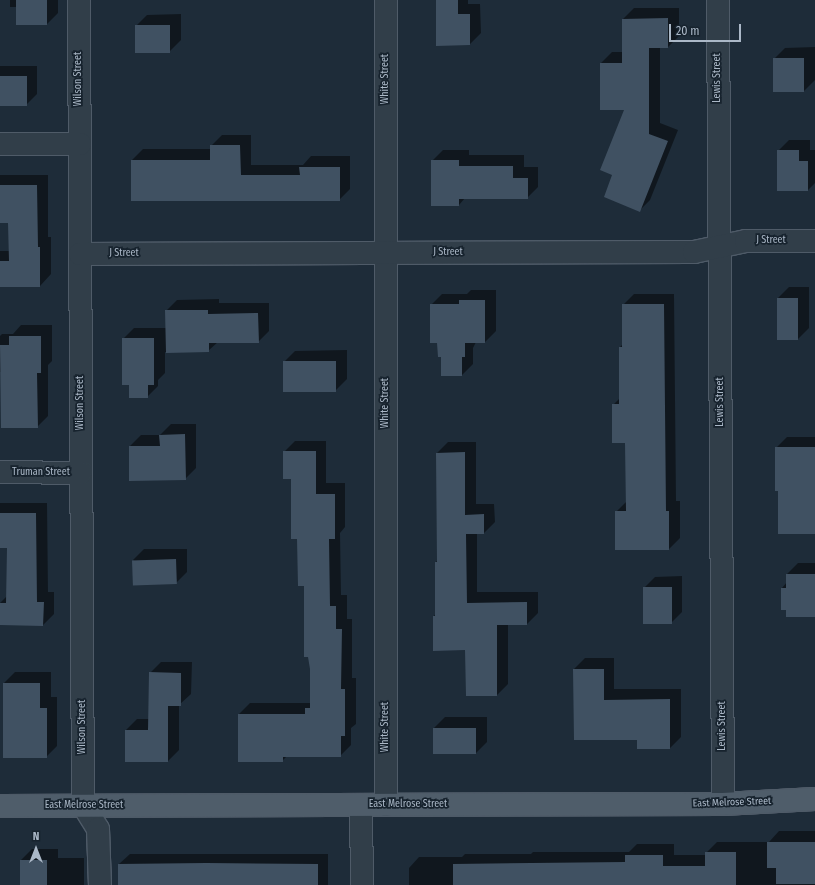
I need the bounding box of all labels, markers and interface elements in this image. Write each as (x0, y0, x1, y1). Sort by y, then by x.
scale bar (671, 16, 743, 42)
text: 20 m (676, 24, 700, 38)
street label: Wilson Street (73, 52, 85, 106)
street label: Lewis Street (712, 53, 724, 103)
street label: White Street (380, 54, 392, 104)
street label: J Street (756, 235, 786, 247)
street label: J Street (433, 247, 463, 259)
street label: J Street (109, 248, 139, 260)
street label: Wilson Street (75, 376, 87, 430)
street label: Lewis Street (715, 377, 727, 427)
street label: White Street (380, 378, 392, 428)
street label: Truman Street (12, 467, 70, 479)
street label: Wilson Street (77, 700, 89, 754)
street label: Lewis Street (717, 701, 729, 751)
street label: White Street (380, 702, 392, 752)
street label: East Melrose Street (693, 796, 771, 810)
street label: East Melrose Street (369, 799, 447, 811)
street label: East Melrose Street (45, 800, 123, 812)
north arrow (16, 829, 56, 869)
text: N (33, 830, 39, 843)

